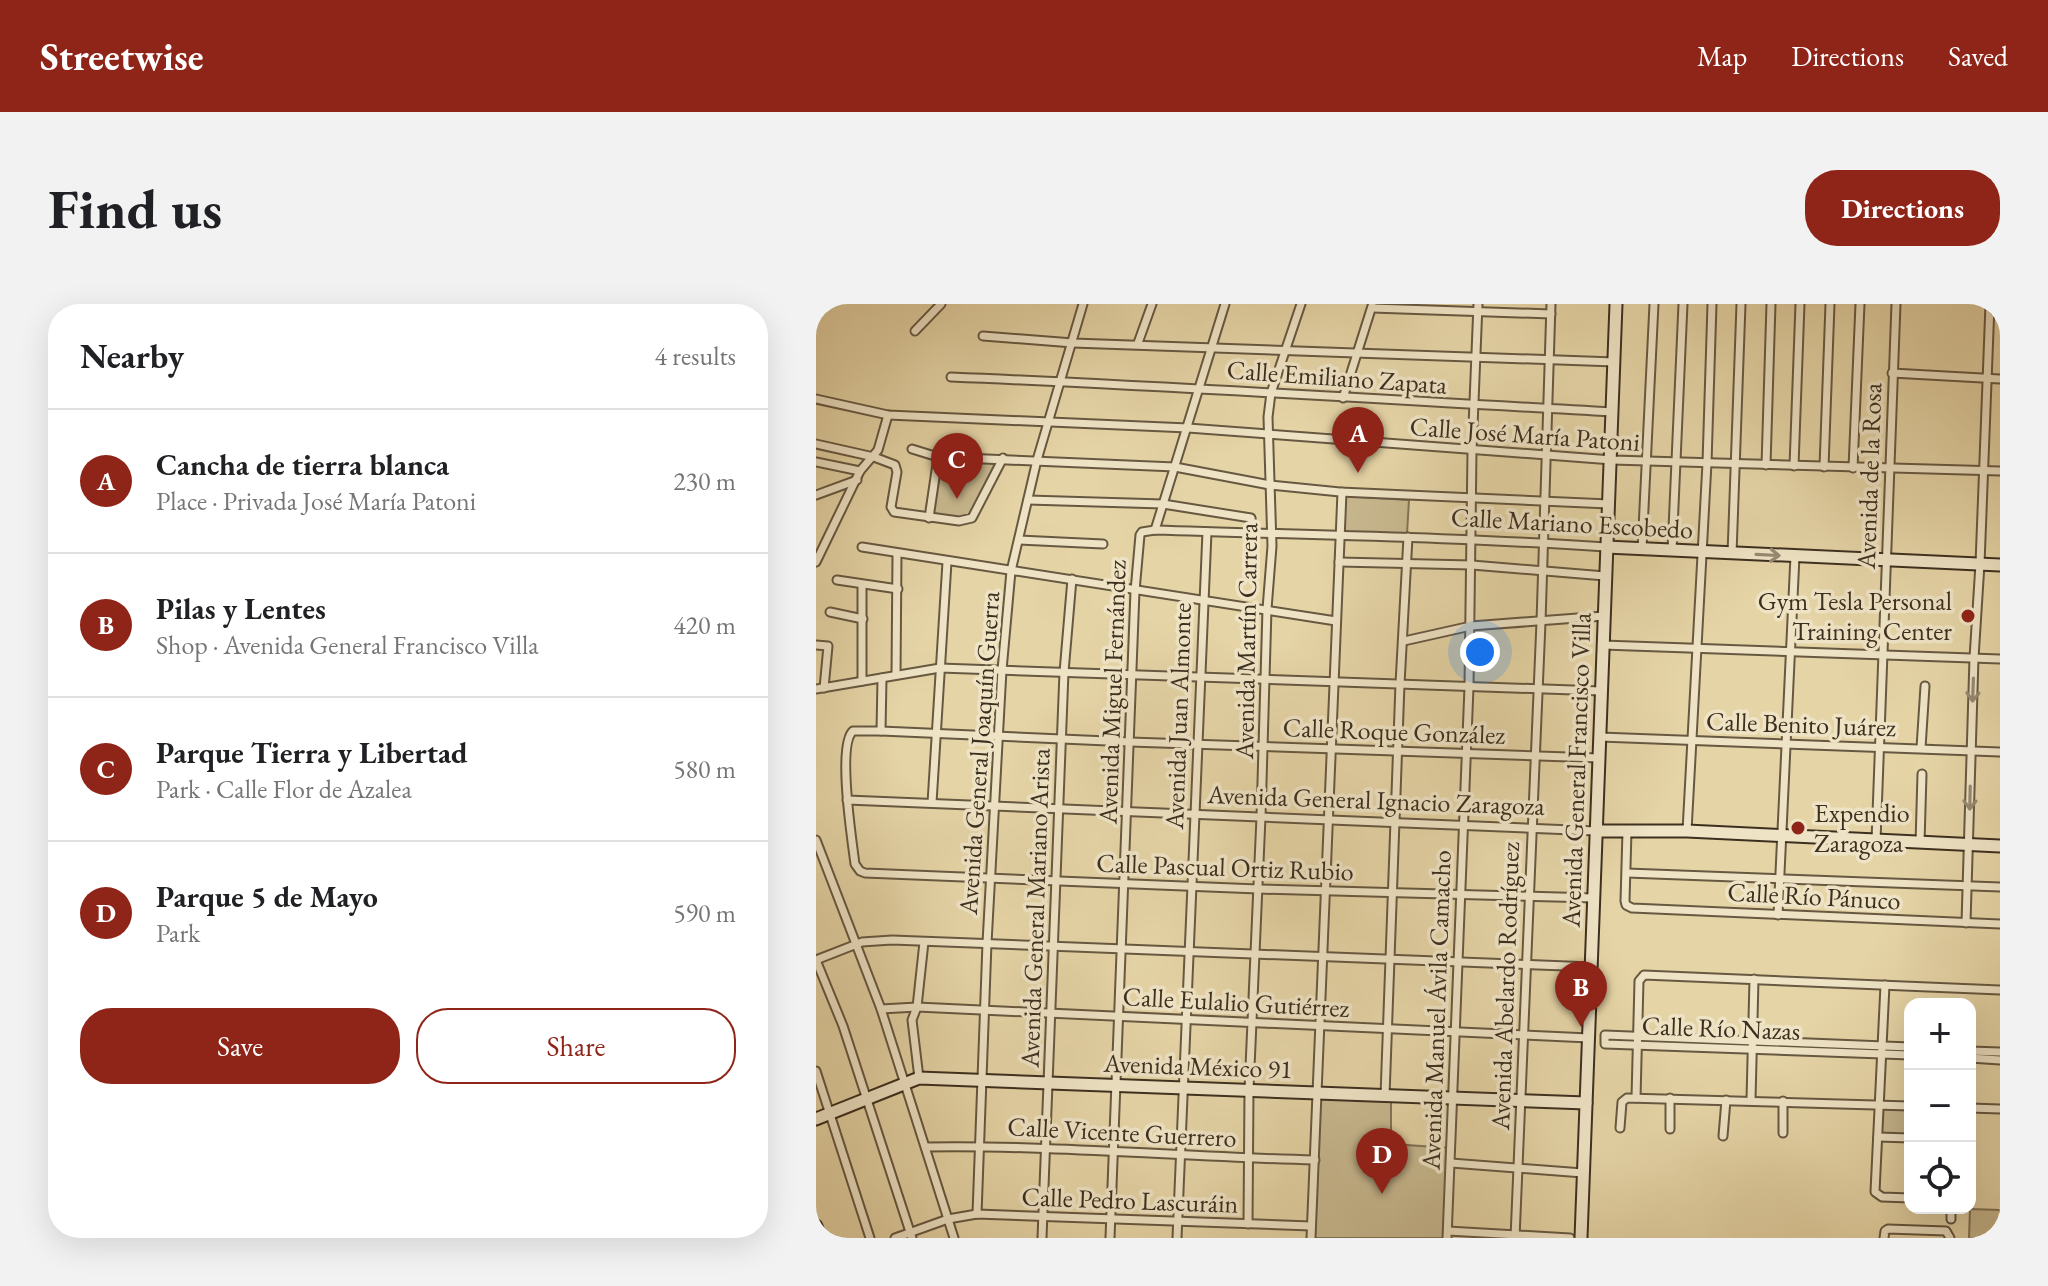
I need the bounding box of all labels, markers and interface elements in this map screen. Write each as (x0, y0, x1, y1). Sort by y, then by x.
text: Streetwise (40, 32, 203, 81)
text: Map (1697, 38, 1747, 74)
text: Directions (1791, 38, 1904, 74)
text: Saved (1948, 38, 2008, 74)
button: Directions (1805, 170, 2000, 246)
text: Find us (48, 172, 222, 245)
text: Nearby (80, 334, 184, 378)
text: 4 results (655, 339, 736, 373)
street label: Calle Emiliano Zapata (1226, 352, 1449, 402)
street label: Avenida de la Rosa (1849, 382, 1889, 571)
pin: A (1332, 407, 1384, 473)
street label: Calle José María Patoni (1409, 409, 1641, 459)
pin: C (931, 433, 983, 499)
text: Cancha de tierra blanca (156, 445, 449, 484)
text: A (97, 464, 115, 498)
text: 230 m (673, 464, 736, 498)
text: Place · Privada José María Patoni (156, 484, 476, 518)
street label: Calle Mariano Escobedo (1450, 500, 1694, 546)
street label: Avenida Martín Carrera (1227, 522, 1265, 761)
one-way arrow (1754, 548, 1781, 563)
street label: Avenida Miguel Fernández (1090, 559, 1134, 826)
place label: Gym Tesla Personal Training Center (1758, 584, 1952, 648)
text: Pilas y Lentes (156, 589, 326, 628)
street label: Avenida General Joaquín Guerra (951, 590, 1007, 917)
street label: Avenida Juan Almonte (1157, 602, 1199, 831)
marker: Gym Tesla Personal Training Center (1959, 607, 1977, 625)
text: B (98, 608, 114, 642)
text: 420 m (673, 608, 736, 642)
street label: Avenida General Francisco Villa (1553, 611, 1599, 929)
text: Shop · Avenida General Francisco Villa (156, 628, 539, 662)
your location (1460, 632, 1500, 672)
one-way arrow (1965, 676, 1980, 703)
street label: Calle Benito Juárez (1705, 704, 1897, 744)
street label: Calle Roque González (1282, 710, 1506, 752)
text: Parque Tierra y Libertad (156, 733, 468, 772)
street label: Avenida General Mariano Arista (1012, 747, 1058, 1069)
text: C (97, 752, 115, 786)
text: 580 m (673, 752, 736, 786)
text: Park · Calle Flor de Azalea (156, 772, 412, 806)
street label: Avenida General Ignacio Zaragoza (1206, 777, 1546, 823)
one-way arrow (1963, 784, 1978, 811)
place label: Expendio Zaragoza (1814, 796, 1910, 860)
marker: Expendio Zaragoza (1789, 819, 1807, 837)
street label: Avenida Abelardo Rodríguez (1483, 841, 1527, 1132)
street label: Calle Pascual Ortiz Rubio (1096, 846, 1354, 888)
street label: Avenida Manuel Ávila Camacho (1413, 849, 1459, 1172)
street label: Calle Río Pánuco (1727, 874, 1901, 918)
text: Parque 5 de Mayo (156, 877, 378, 916)
text: D (96, 896, 116, 930)
text: 590 m (673, 896, 736, 930)
text: Park (156, 916, 200, 950)
pin: B (1555, 961, 1607, 1027)
street label: Calle Eulalio Gutiérrez (1122, 979, 1350, 1025)
map controls (1904, 998, 1976, 1214)
button: + (1904, 998, 1976, 1070)
button: Save (80, 1008, 400, 1084)
button: Share (416, 1008, 736, 1084)
street label: Calle Río Nazas (1641, 1008, 1801, 1048)
street label: Avenida México 91 (1102, 1046, 1293, 1086)
button: − (1904, 1070, 1976, 1142)
street label: Calle Vicente Guerrero (1007, 1109, 1237, 1155)
pin: D (1356, 1128, 1408, 1194)
button: locate (1904, 1142, 1976, 1214)
street label: Calle Pedro Lascuráin (1021, 1179, 1239, 1221)

